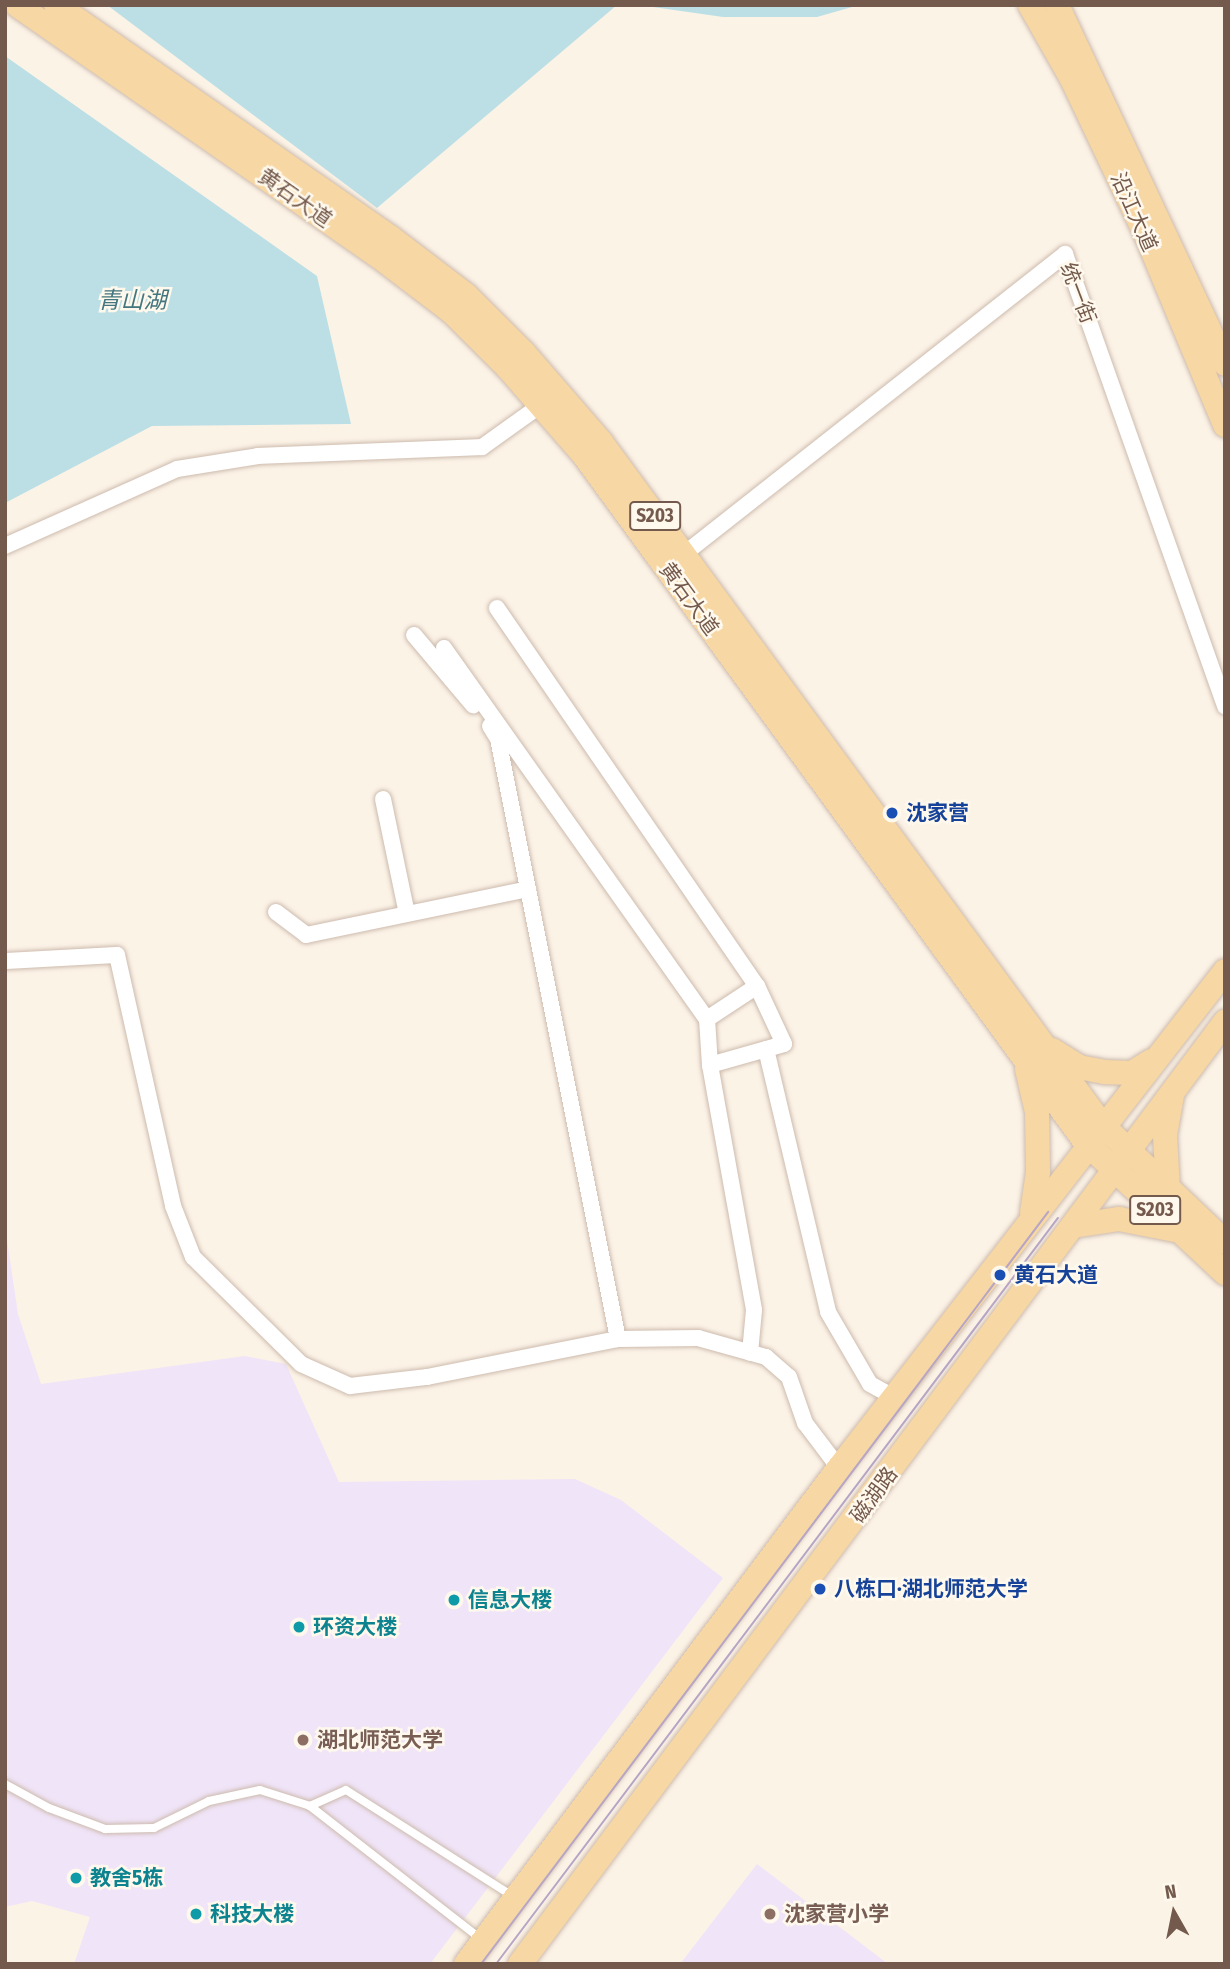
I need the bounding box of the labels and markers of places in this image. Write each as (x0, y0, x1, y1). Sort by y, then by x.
place label: 沈家营 (906, 800, 969, 826)
marker: 沈家营 (884, 805, 900, 821)
place label: 黄石大道 (1014, 1262, 1098, 1288)
marker: 黄石大道 (992, 1267, 1008, 1283)
place label: 八栋口·湖北师范大学 (834, 1576, 1028, 1602)
marker: 八栋口·湖北师范大学 (812, 1581, 828, 1597)
place label: 信息大楼 (468, 1587, 552, 1613)
marker: 信息大楼 (446, 1592, 462, 1608)
place label: 环资大楼 (313, 1614, 397, 1640)
marker: 环资大楼 (291, 1619, 307, 1635)
place label: 湖北师范大学 (317, 1727, 443, 1753)
marker: 湖北师范大学 (295, 1732, 311, 1748)
place label: 教舍5栋 (90, 1865, 163, 1891)
marker: 教舍5栋 (68, 1870, 84, 1886)
place label: 科技大楼 (210, 1901, 294, 1927)
place label: 沈家营小学 (784, 1901, 889, 1927)
marker: 科技大楼 (188, 1906, 204, 1922)
marker: 沈家营小学 (762, 1906, 778, 1922)

